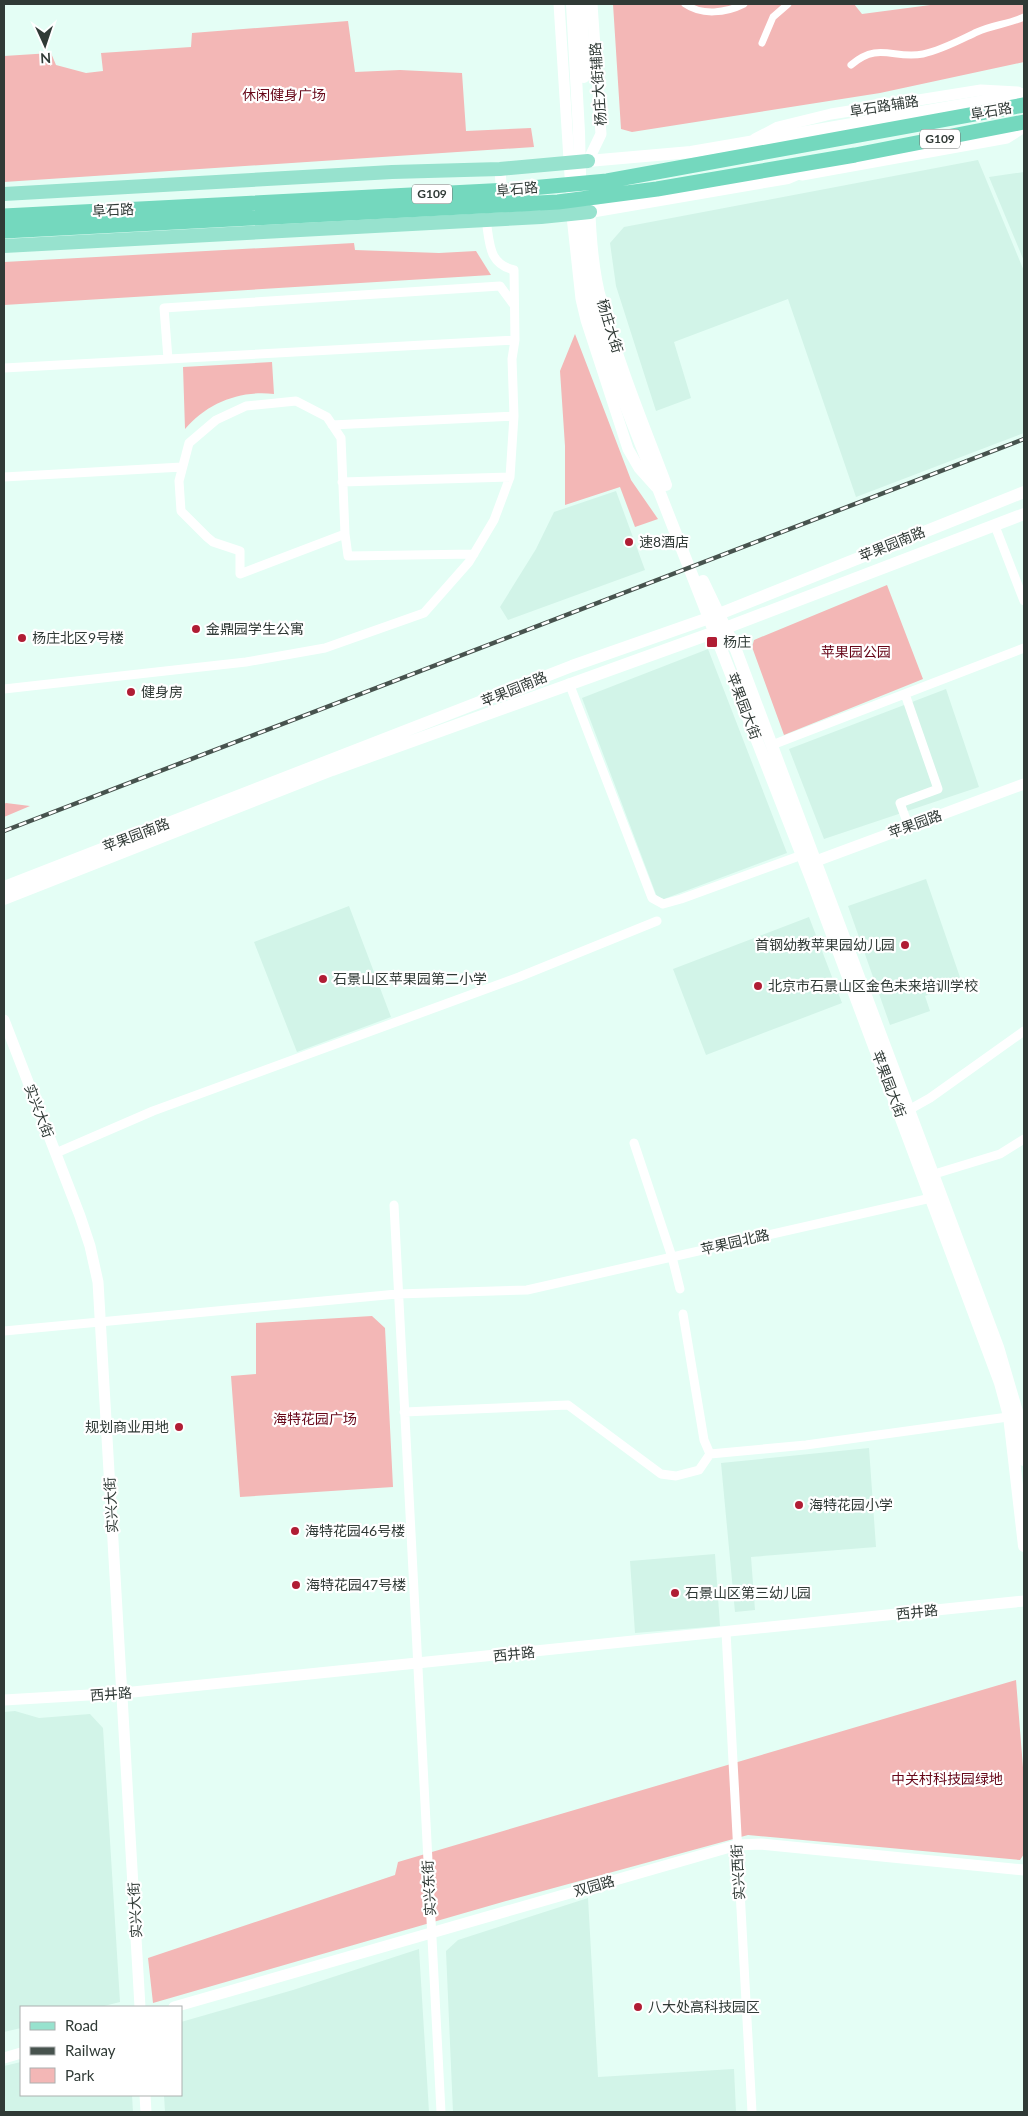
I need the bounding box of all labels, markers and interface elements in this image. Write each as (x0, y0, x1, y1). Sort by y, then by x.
north arrow (20, 20, 70, 70)
street label: 杨庄大街辅路 (586, 42, 609, 127)
text: N (40, 50, 52, 67)
park label: 休闲健身广场 (242, 86, 326, 103)
street label: 阜石路辅路 (848, 92, 920, 119)
street label: 阜石路 (969, 98, 1013, 123)
road number: G109 (920, 130, 960, 148)
street label: 阜石路 (495, 178, 539, 199)
road number: G109 (412, 184, 452, 203)
street label: 阜石路 (92, 200, 134, 219)
street label: 杨庄大街 (594, 297, 627, 355)
street label: 苹果园南路 (856, 523, 927, 565)
place label: 速8酒店 (639, 533, 689, 550)
marker: 速8酒店 (623, 536, 635, 548)
place label: 金鼎园学生公寓 (206, 620, 304, 637)
marker: 金鼎园学生公寓 (190, 623, 202, 635)
place label: 杨庄北区9号楼 (32, 629, 124, 646)
marker: 杨庄北区9号楼 (16, 632, 28, 644)
place label: 杨庄 (723, 633, 751, 650)
marker: 杨庄 (705, 635, 719, 649)
park label: 苹果园公园 (821, 643, 891, 660)
street label: 苹果园南路 (478, 668, 549, 710)
street label: 苹果园大街 (724, 670, 765, 742)
place label: 健身房 (141, 683, 183, 700)
marker: 健身房 (125, 686, 137, 698)
street label: 苹果园路 (886, 806, 944, 841)
street label: 苹果园南路 (100, 814, 172, 855)
place label: 首钢幼教苹果园幼儿园 (755, 936, 895, 953)
marker: 首钢幼教苹果园幼儿园 (899, 939, 911, 951)
place label: 石景山区苹果园第二小学 (333, 970, 487, 987)
marker: 石景山区苹果园第二小学 (317, 973, 329, 985)
place label: 北京市石景山区金色未来培训学校 (768, 977, 978, 994)
marker: 北京市石景山区金色未来培训学校 (752, 980, 764, 992)
street label: 苹果园大街 (869, 1048, 910, 1120)
street label: 实兴大街 (21, 1082, 57, 1140)
street label: 苹果园北路 (699, 1225, 771, 1258)
park label: 海特花园广场 (273, 1410, 357, 1427)
place label: 规划商业用地 (85, 1418, 169, 1435)
marker: 规划商业用地 (173, 1421, 185, 1433)
street label: 实兴大街 (101, 1477, 120, 1533)
place label: 海特花园小学 (809, 1496, 893, 1513)
marker: 海特花园小学 (793, 1499, 805, 1511)
place label: 海特花园46号楼 (305, 1522, 405, 1539)
marker: 海特花园46号楼 (289, 1525, 301, 1537)
place label: 海特花园47号楼 (306, 1576, 406, 1593)
marker: 海特花园47号楼 (290, 1579, 302, 1591)
place label: 石景山区第三幼儿园 (685, 1584, 811, 1601)
marker: 石景山区第三幼儿园 (669, 1587, 681, 1599)
street label: 西井路 (895, 1601, 939, 1622)
street label: 西井路 (492, 1643, 536, 1664)
street label: 西井路 (89, 1684, 133, 1703)
park label: 中关村科技园绿地 (891, 1770, 1003, 1787)
street label: 实兴西街 (728, 1844, 747, 1900)
street label: 实兴东街 (419, 1860, 438, 1916)
street label: 双园路 (571, 1872, 616, 1899)
street label: 实兴大街 (125, 1882, 144, 1938)
place label: 八大处高科技园区 (648, 1998, 760, 2015)
marker: 八大处高科技园区 (632, 2001, 644, 2013)
legend (20, 2006, 182, 2096)
text: Road (65, 2016, 98, 2034)
text: Railway (65, 2041, 116, 2059)
text: Park (65, 2066, 95, 2084)

